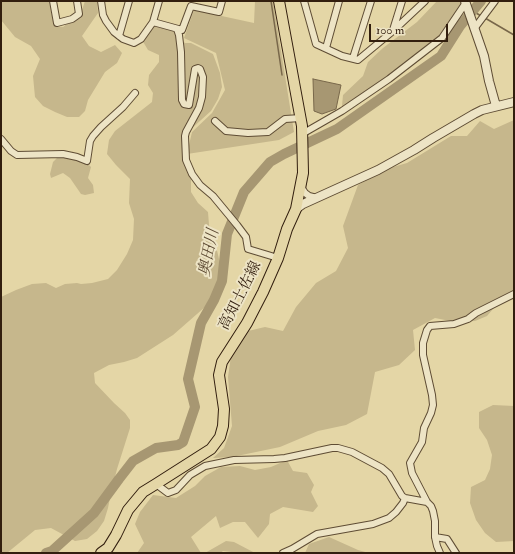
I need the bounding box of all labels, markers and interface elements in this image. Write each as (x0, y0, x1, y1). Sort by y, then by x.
scale bar (371, 16, 450, 42)
text: 100 m (376, 23, 404, 38)
water label: 奥田川 (196, 228, 224, 278)
street label: 高知土佐線 (216, 259, 266, 333)

